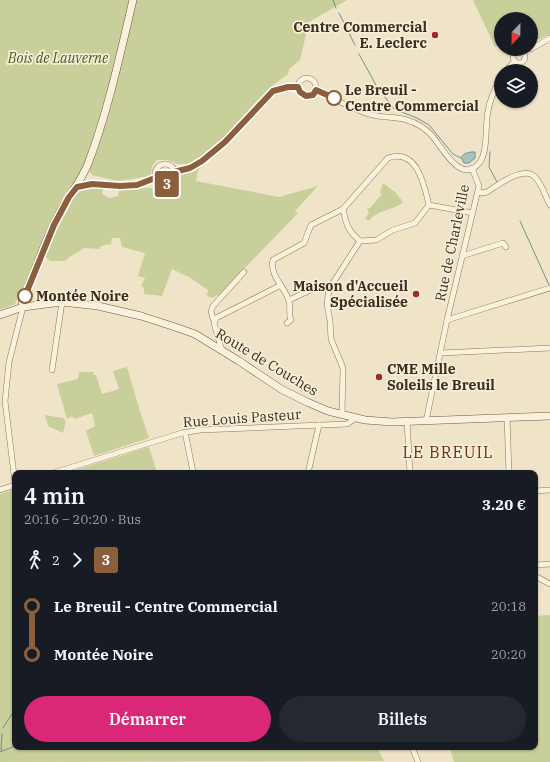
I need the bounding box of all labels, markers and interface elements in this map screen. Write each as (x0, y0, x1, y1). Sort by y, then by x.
north arrow (494, 12, 538, 56)
map controls (494, 12, 538, 108)
place label: Centre Commercial E. Leclerc (293, 18, 428, 52)
marker: Centre Commercial E. Leclerc (430, 30, 440, 40)
park label: Bois de Lauverne (7, 49, 109, 67)
button: layers (494, 64, 538, 108)
place label: Le Breuil - Centre Commercial (345, 81, 479, 115)
marker: Le Breuil - Centre Commercial (326, 90, 342, 106)
line badge: 3 (154, 171, 180, 197)
text: 3 (163, 175, 171, 193)
street label: Rue de Charleville (431, 183, 473, 303)
place label: Maison d'Accueil Spécialisée (293, 277, 408, 311)
place label: Montée Noire (36, 287, 129, 305)
marker: Montée Noire (17, 288, 33, 304)
marker: Maison d'Accueil Spécialisée (411, 289, 421, 299)
street label: Route de Couches (212, 324, 322, 400)
place label: CME Mille Soleils le Breuil (387, 360, 495, 394)
marker: CME Mille Soleils le Breuil (374, 372, 384, 382)
street label: Rue Louis Pasteur (182, 405, 302, 431)
district label: LE BREUIL (402, 442, 494, 462)
text: 4 min (24, 481, 85, 510)
text: 3.20 € (482, 495, 526, 514)
text: 20:16 – 20:20 · Bus (24, 511, 141, 528)
icon: walk (24, 549, 46, 571)
icon: forward (66, 549, 88, 571)
text: 3 (102, 551, 110, 569)
text: 2 (52, 552, 60, 569)
text: Le Breuil - Centre Commercial (54, 597, 278, 616)
text: 20:18 (491, 598, 526, 615)
text: Montée Noire (54, 645, 153, 664)
text: 20:20 (491, 646, 526, 663)
button: Démarrer (24, 696, 271, 742)
button: Billets (279, 696, 526, 742)

